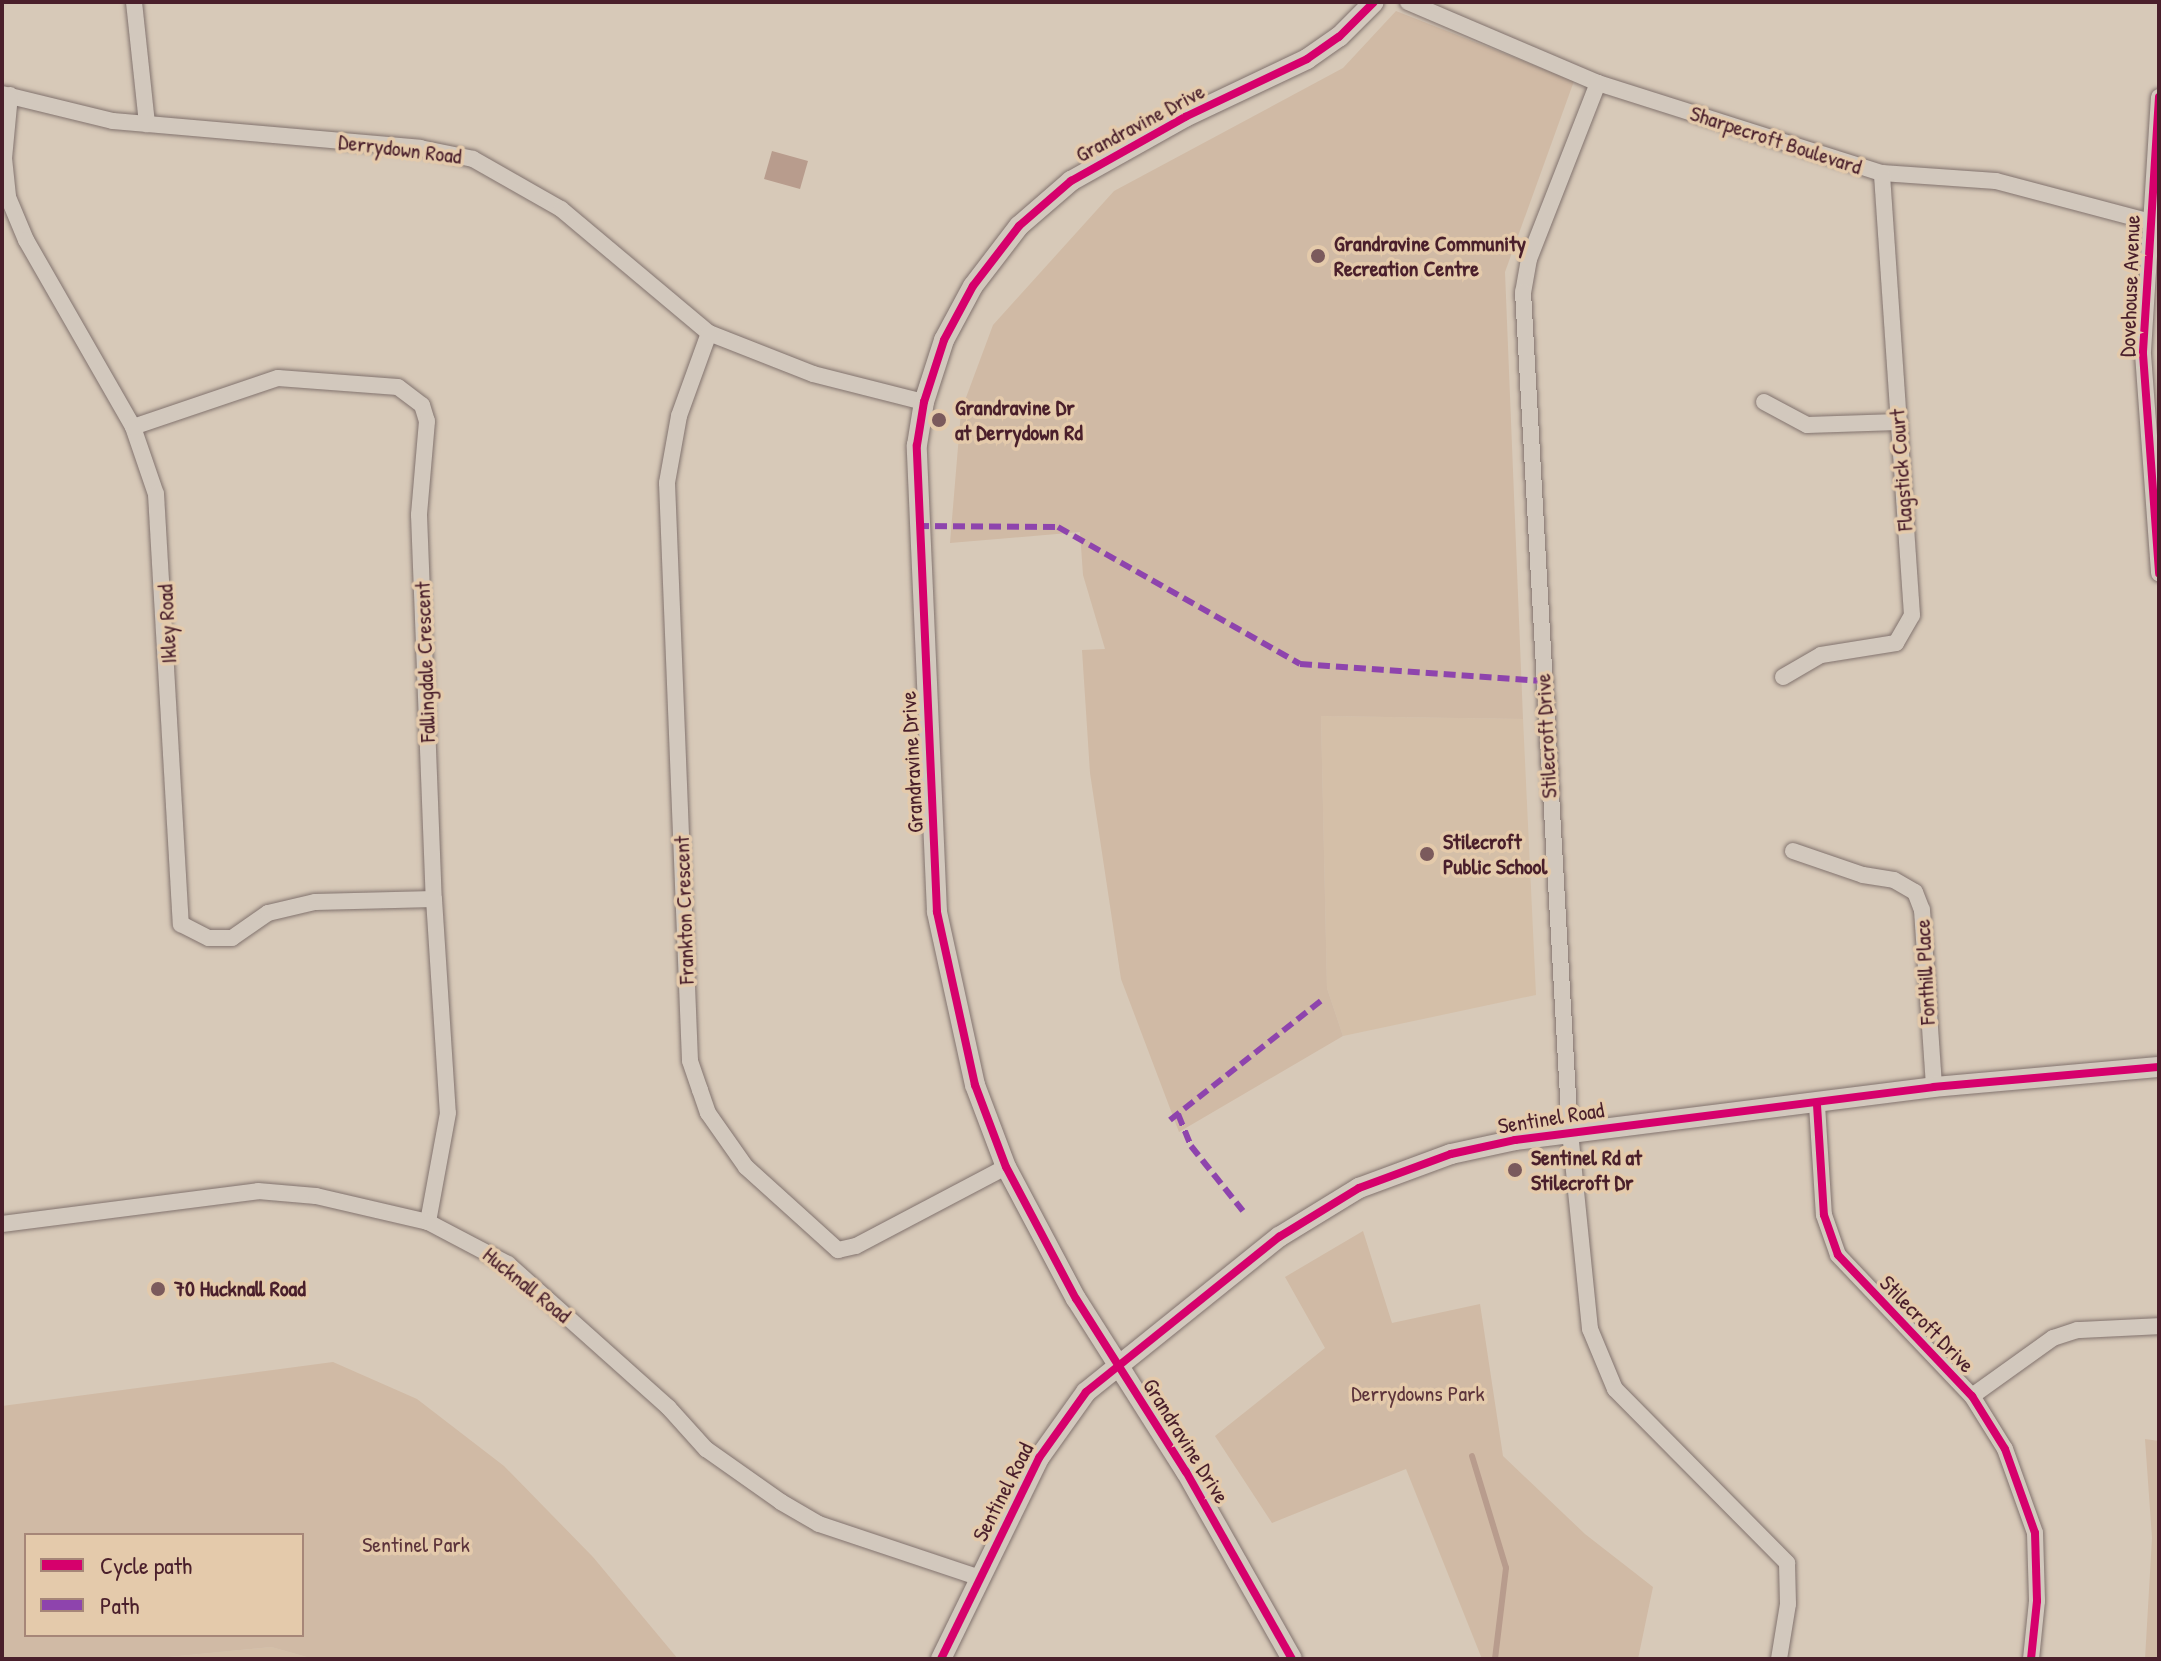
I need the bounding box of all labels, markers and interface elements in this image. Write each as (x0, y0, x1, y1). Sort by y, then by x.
street label: Grandravine Drive (1071, 78, 1209, 168)
street label: Sharpecroft Boulevard (1687, 100, 1865, 180)
street label: Derrydown Road (337, 128, 463, 170)
street label: Dovehouse Avenue (2114, 215, 2146, 357)
place label: Grandravine Community Recreation Centre (1334, 230, 1526, 282)
marker: Grandravine Community Recreation Centre (1309, 247, 1327, 265)
place label: Grandravine Dr at Derrydown Rd (955, 394, 1083, 446)
street label: Flagstick Court (1884, 408, 1918, 532)
marker: Grandravine Dr at Derrydown Rd (930, 411, 948, 429)
street label: Fallingdale Crescent (409, 581, 441, 743)
street label: Ikley Road (152, 584, 182, 664)
street label: Stilecroft Drive (1530, 673, 1562, 799)
street label: Grandravine Drive (895, 690, 929, 834)
place label: Stilecroft Public School (1443, 828, 1547, 880)
street label: Frankton Crescent (668, 835, 700, 985)
marker: Stilecroft Public School (1418, 845, 1436, 863)
street label: Fonthill Place (1909, 919, 1941, 1025)
street label: Sentinel Road (1496, 1097, 1606, 1139)
place label: Sentinel Rd at Stilecroft Dr (1531, 1144, 1642, 1196)
marker: Sentinel Rd at Stilecroft Dr (1506, 1161, 1524, 1179)
street label: Hucknall Road (478, 1241, 576, 1329)
street label: Stilecroft Drive (1874, 1270, 1980, 1378)
place label: 70 Hucknall Road (174, 1276, 306, 1302)
marker: 70 Hucknall Road (149, 1280, 167, 1298)
street label: Grandravine Drive (1137, 1374, 1235, 1508)
park label: Derrydowns Park (1351, 1381, 1485, 1407)
street label: Sentinel Road (967, 1438, 1039, 1546)
park label: Sentinel Park (362, 1532, 470, 1558)
legend (24, 1533, 304, 1637)
text: Cycle path (100, 1549, 192, 1581)
text: Path (100, 1589, 139, 1621)

